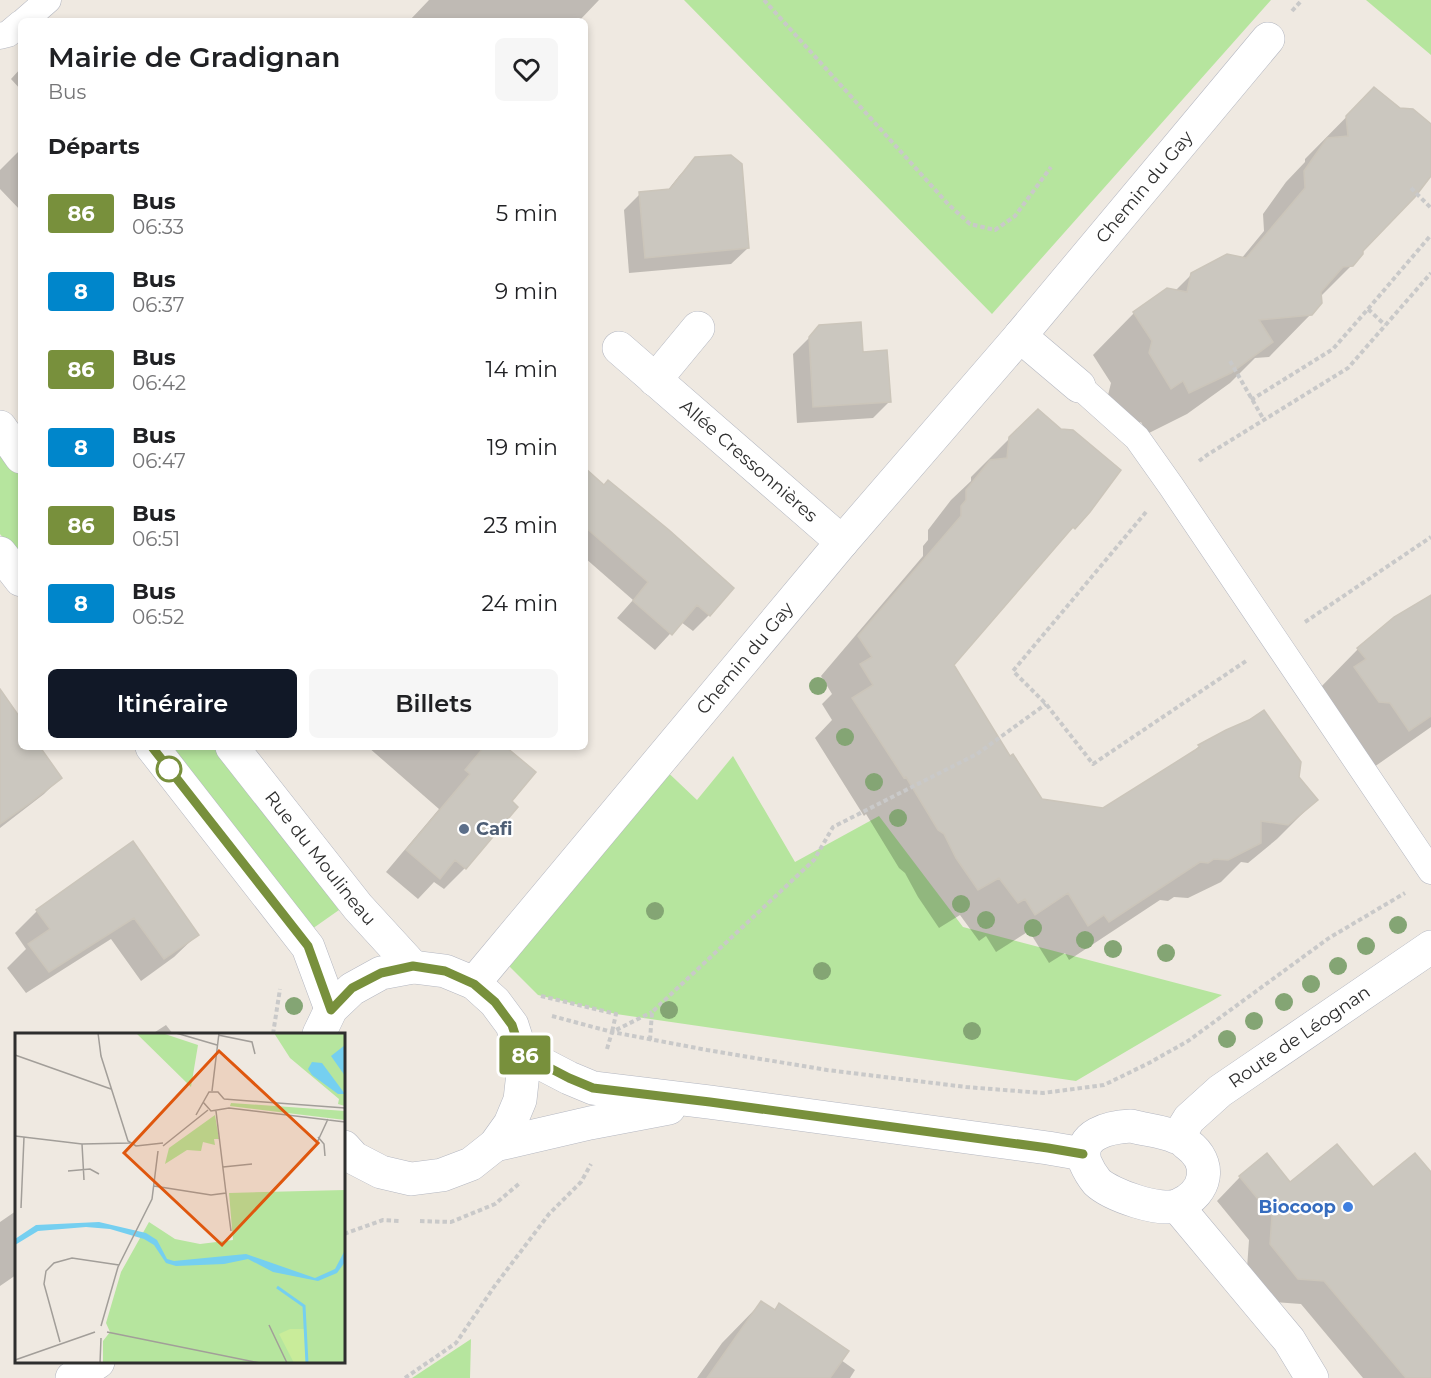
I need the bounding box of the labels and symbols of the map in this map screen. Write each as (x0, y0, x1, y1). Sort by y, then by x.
street label: Chemin du Gay (1091, 126, 1198, 248)
street label: Allée Cressonnières (675, 395, 822, 527)
street label: Chemin du Gay (692, 597, 798, 719)
unlabelled marker (156, 756, 182, 782)
street label: Rue du Moulineau (260, 787, 380, 930)
place label: Cafi (476, 818, 513, 840)
marker: Cafi (457, 822, 471, 836)
street label: Route de Léognan (1224, 981, 1374, 1093)
inset map (15, 1033, 345, 1363)
line badge: 86 (498, 1036, 552, 1074)
place label: Biocoop (1259, 1196, 1336, 1218)
marker: Biocoop (1341, 1200, 1355, 1214)

